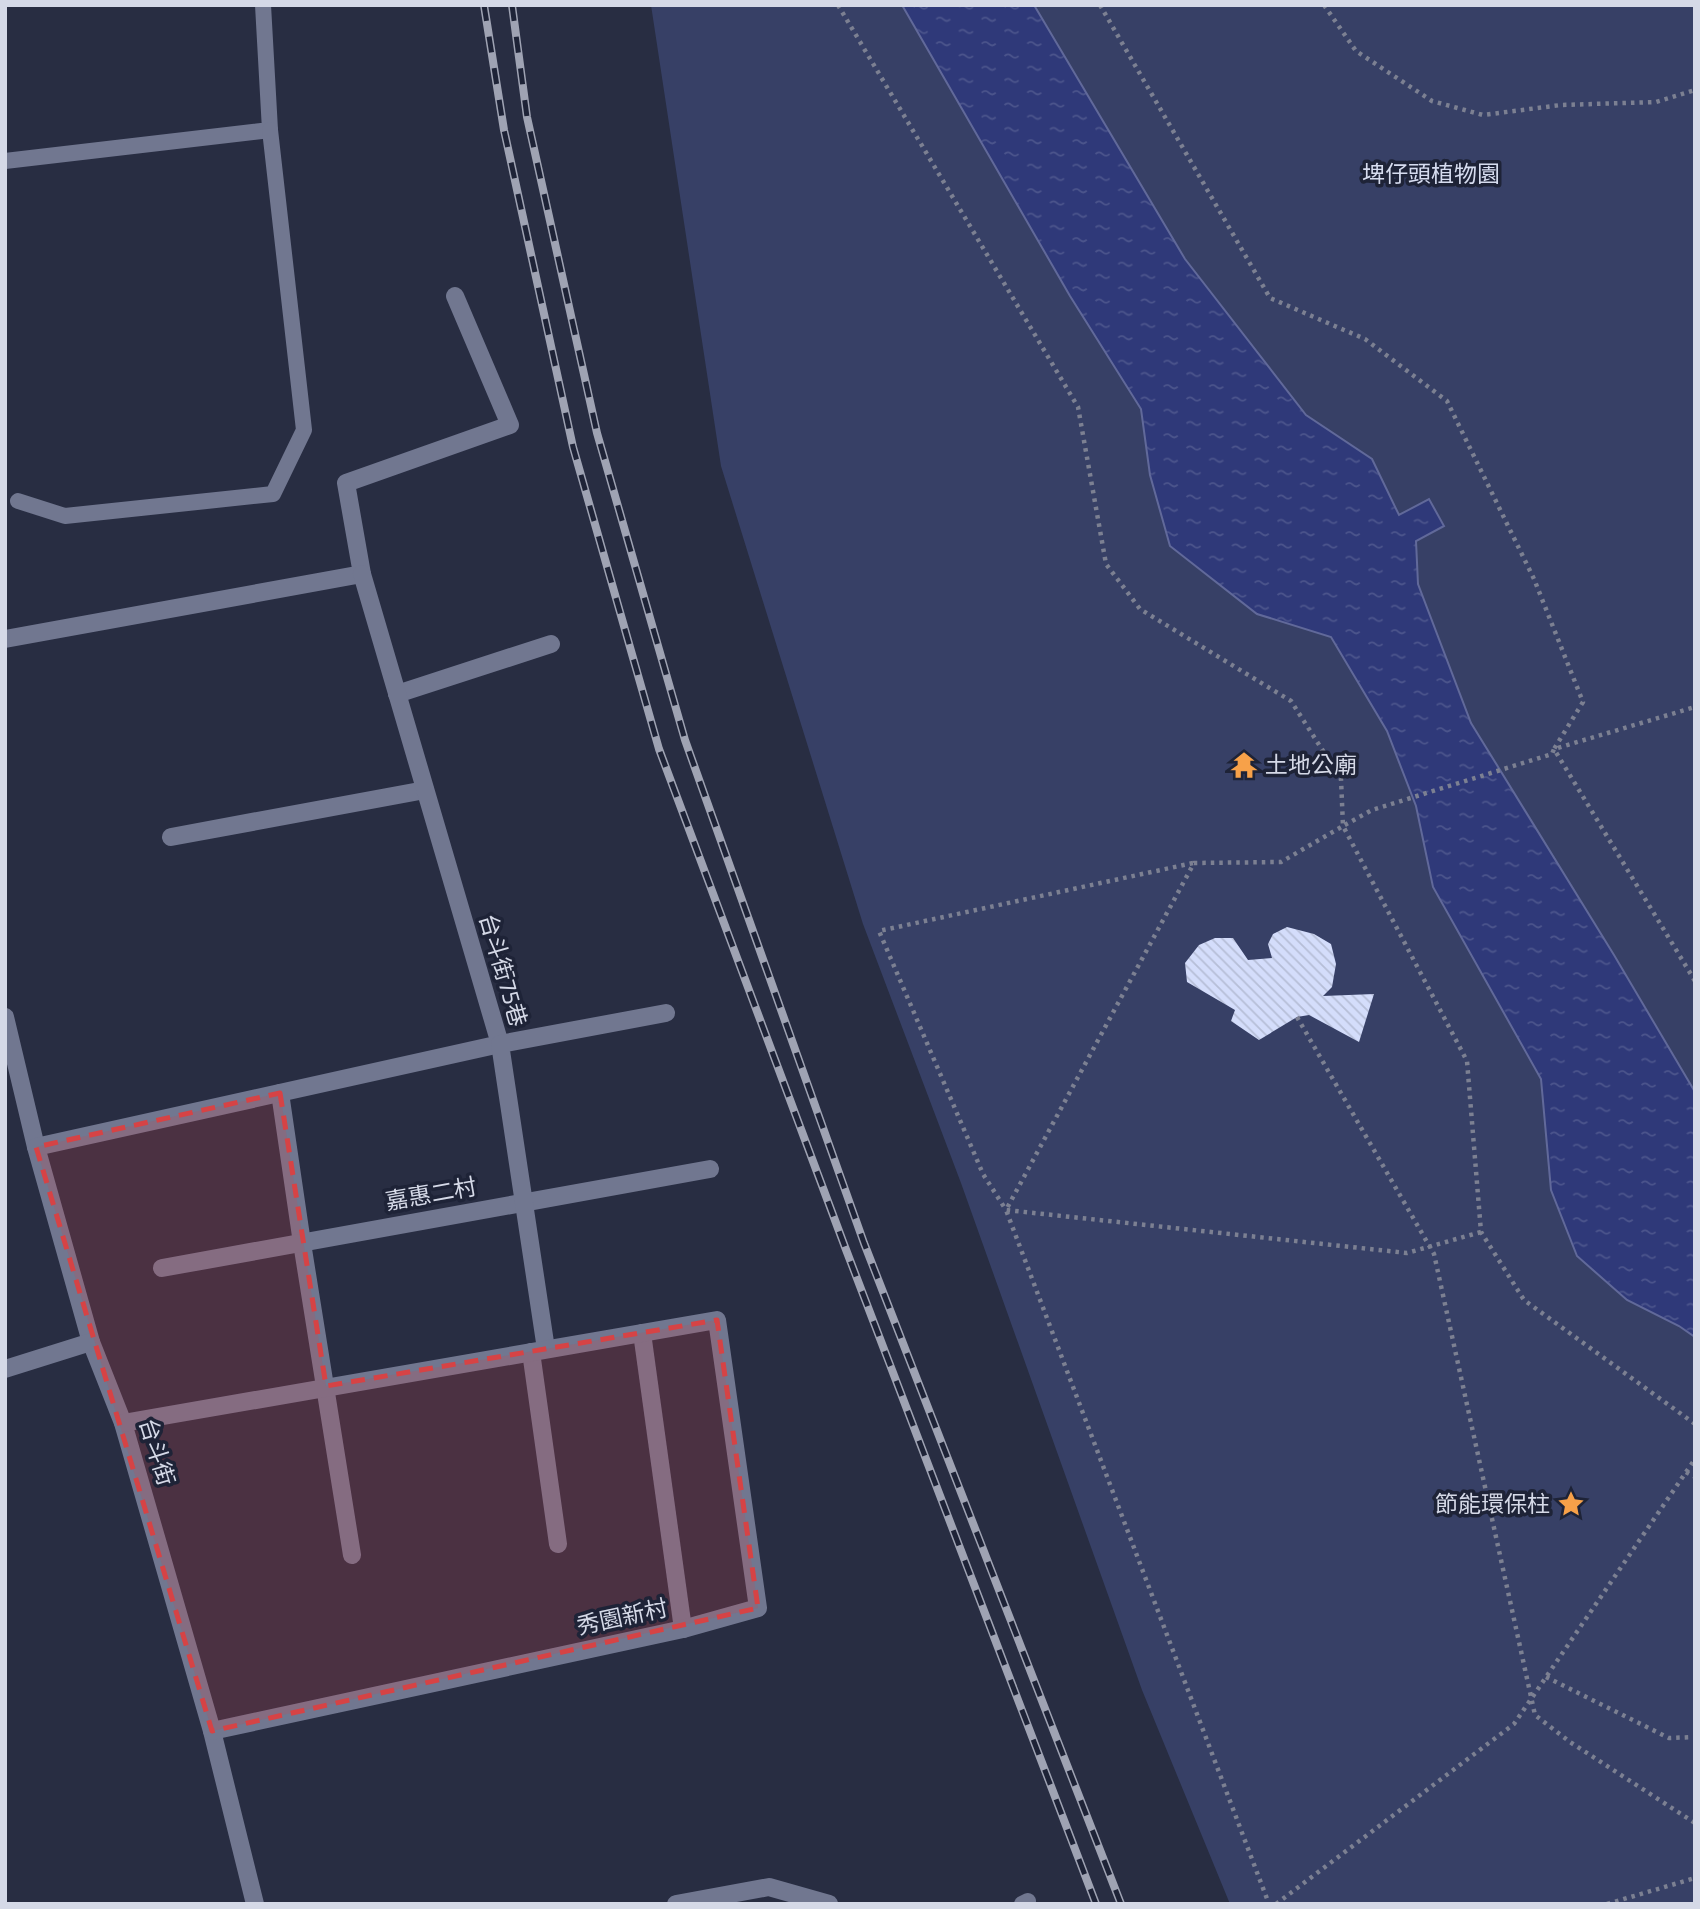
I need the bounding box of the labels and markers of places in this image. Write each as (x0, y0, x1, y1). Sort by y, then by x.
temple icon: 土地公廟 (1229, 750, 1259, 780)
place label: 土地公廟 (1265, 750, 1357, 778)
place label: 節能環保柱 (1435, 1489, 1550, 1517)
place icon: 節能環保柱 (1556, 1489, 1586, 1519)

